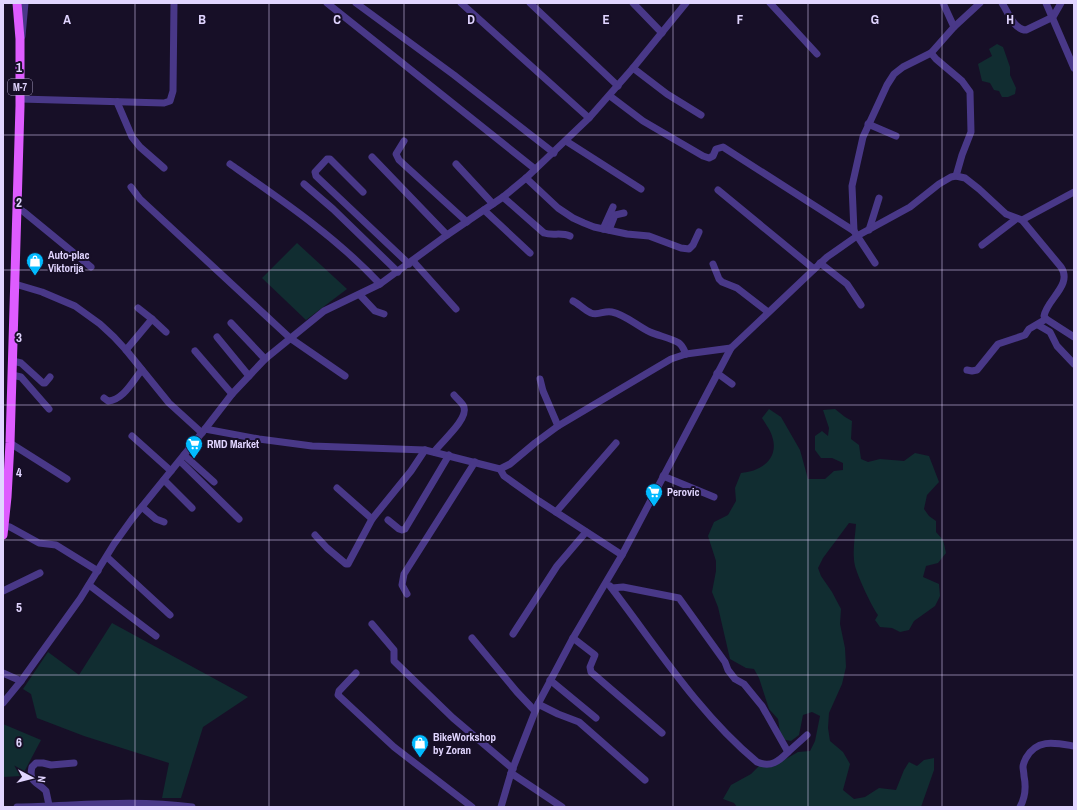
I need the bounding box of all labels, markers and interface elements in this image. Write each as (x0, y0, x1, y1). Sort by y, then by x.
text: A (63, 11, 71, 28)
text: B (198, 11, 206, 28)
text: C (333, 11, 341, 28)
text: D (467, 11, 475, 28)
text: E (602, 11, 610, 28)
text: F (737, 11, 744, 28)
text: G (871, 11, 879, 28)
text: H (1006, 11, 1014, 28)
text: 1 (16, 59, 22, 76)
road number: M-7 (8, 79, 32, 95)
text: 2 (16, 194, 22, 211)
place label: Auto-plac Viktorija (48, 248, 90, 275)
shop icon: Auto-plac Viktorija (25, 251, 45, 276)
text: 3 (16, 329, 22, 346)
supermarket icon: RMD Market (184, 434, 204, 459)
place label: RMD Market (207, 437, 259, 451)
text: 4 (16, 464, 22, 481)
supermarket icon: Perovic (644, 482, 664, 507)
place label: Perovic (667, 485, 700, 499)
text: 5 (16, 599, 22, 616)
place label: BikeWorkshop by Zoran (433, 730, 496, 757)
shop icon: BikeWorkshop by Zoran (410, 733, 430, 758)
text: 6 (16, 734, 22, 751)
north arrow (12, 758, 52, 798)
text: N (35, 775, 49, 783)

